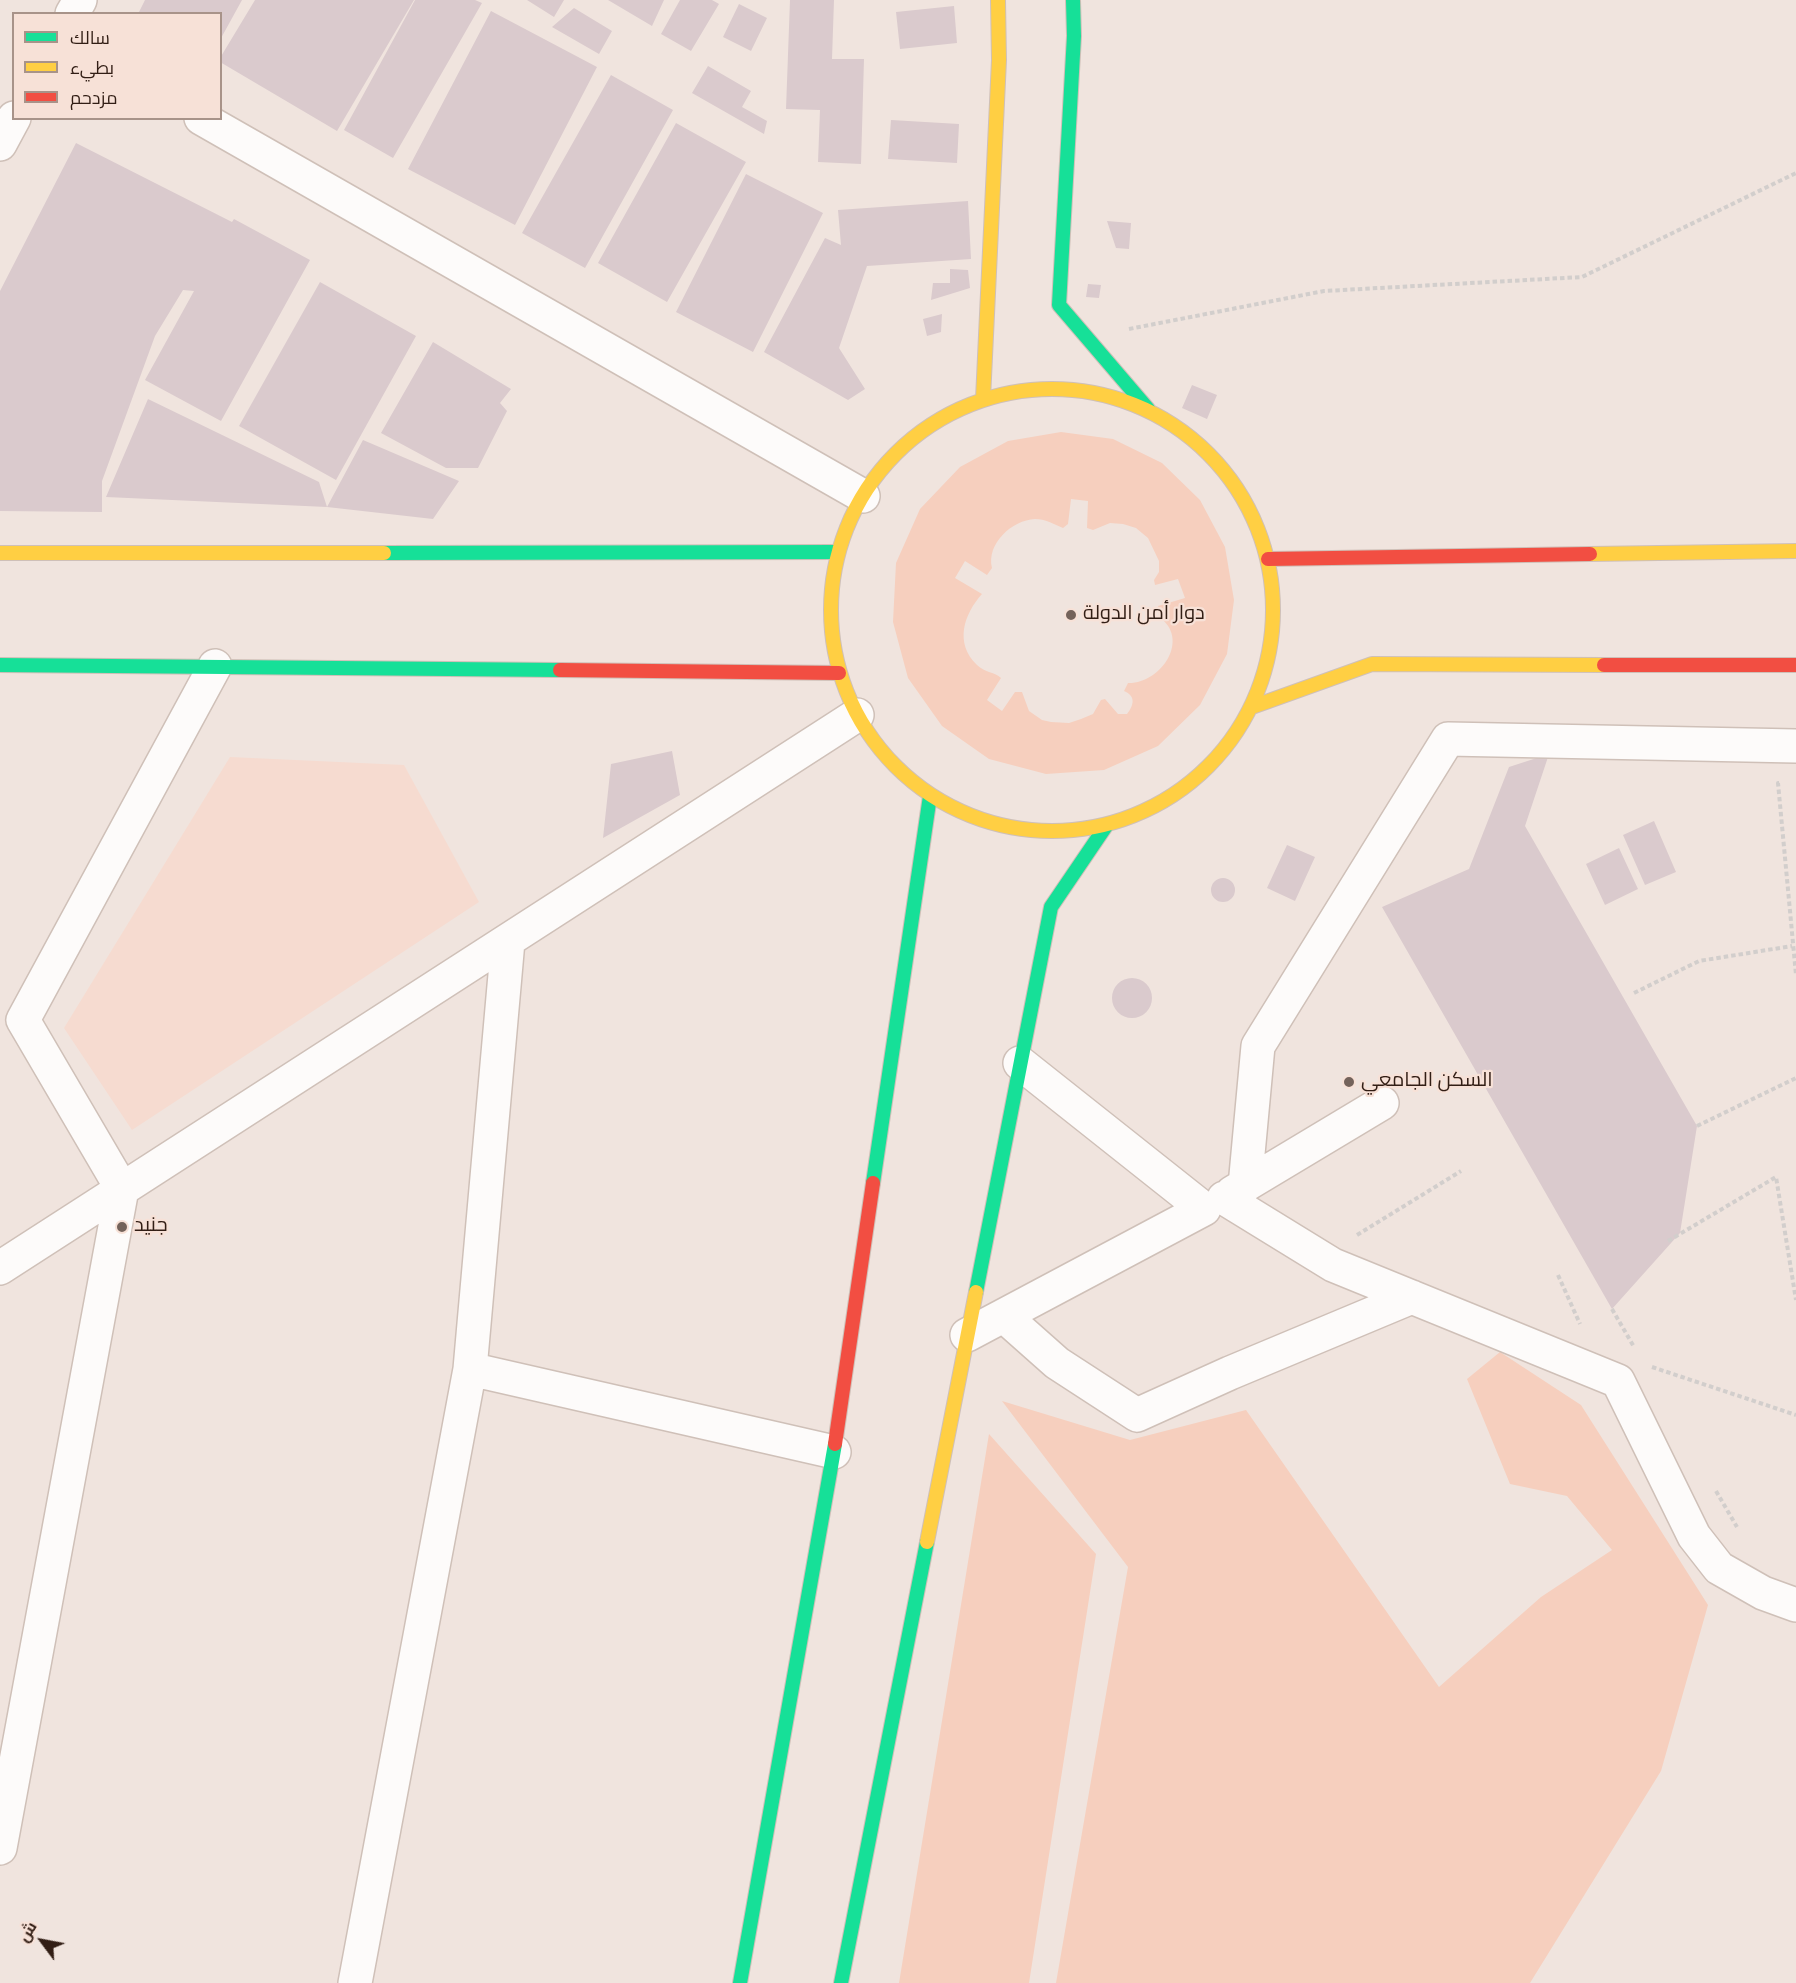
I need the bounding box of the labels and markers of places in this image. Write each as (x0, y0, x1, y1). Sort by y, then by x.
place label: دوار أمن الدولة (1083, 603, 1205, 627)
marker: دوار أمن الدولة (1064, 608, 1078, 622)
place label: السكن الجامعي (1361, 1070, 1493, 1094)
marker: السكن الجامعي (1342, 1075, 1356, 1089)
place label: جنيد (134, 1215, 168, 1239)
marker: جنيد (115, 1220, 129, 1234)

